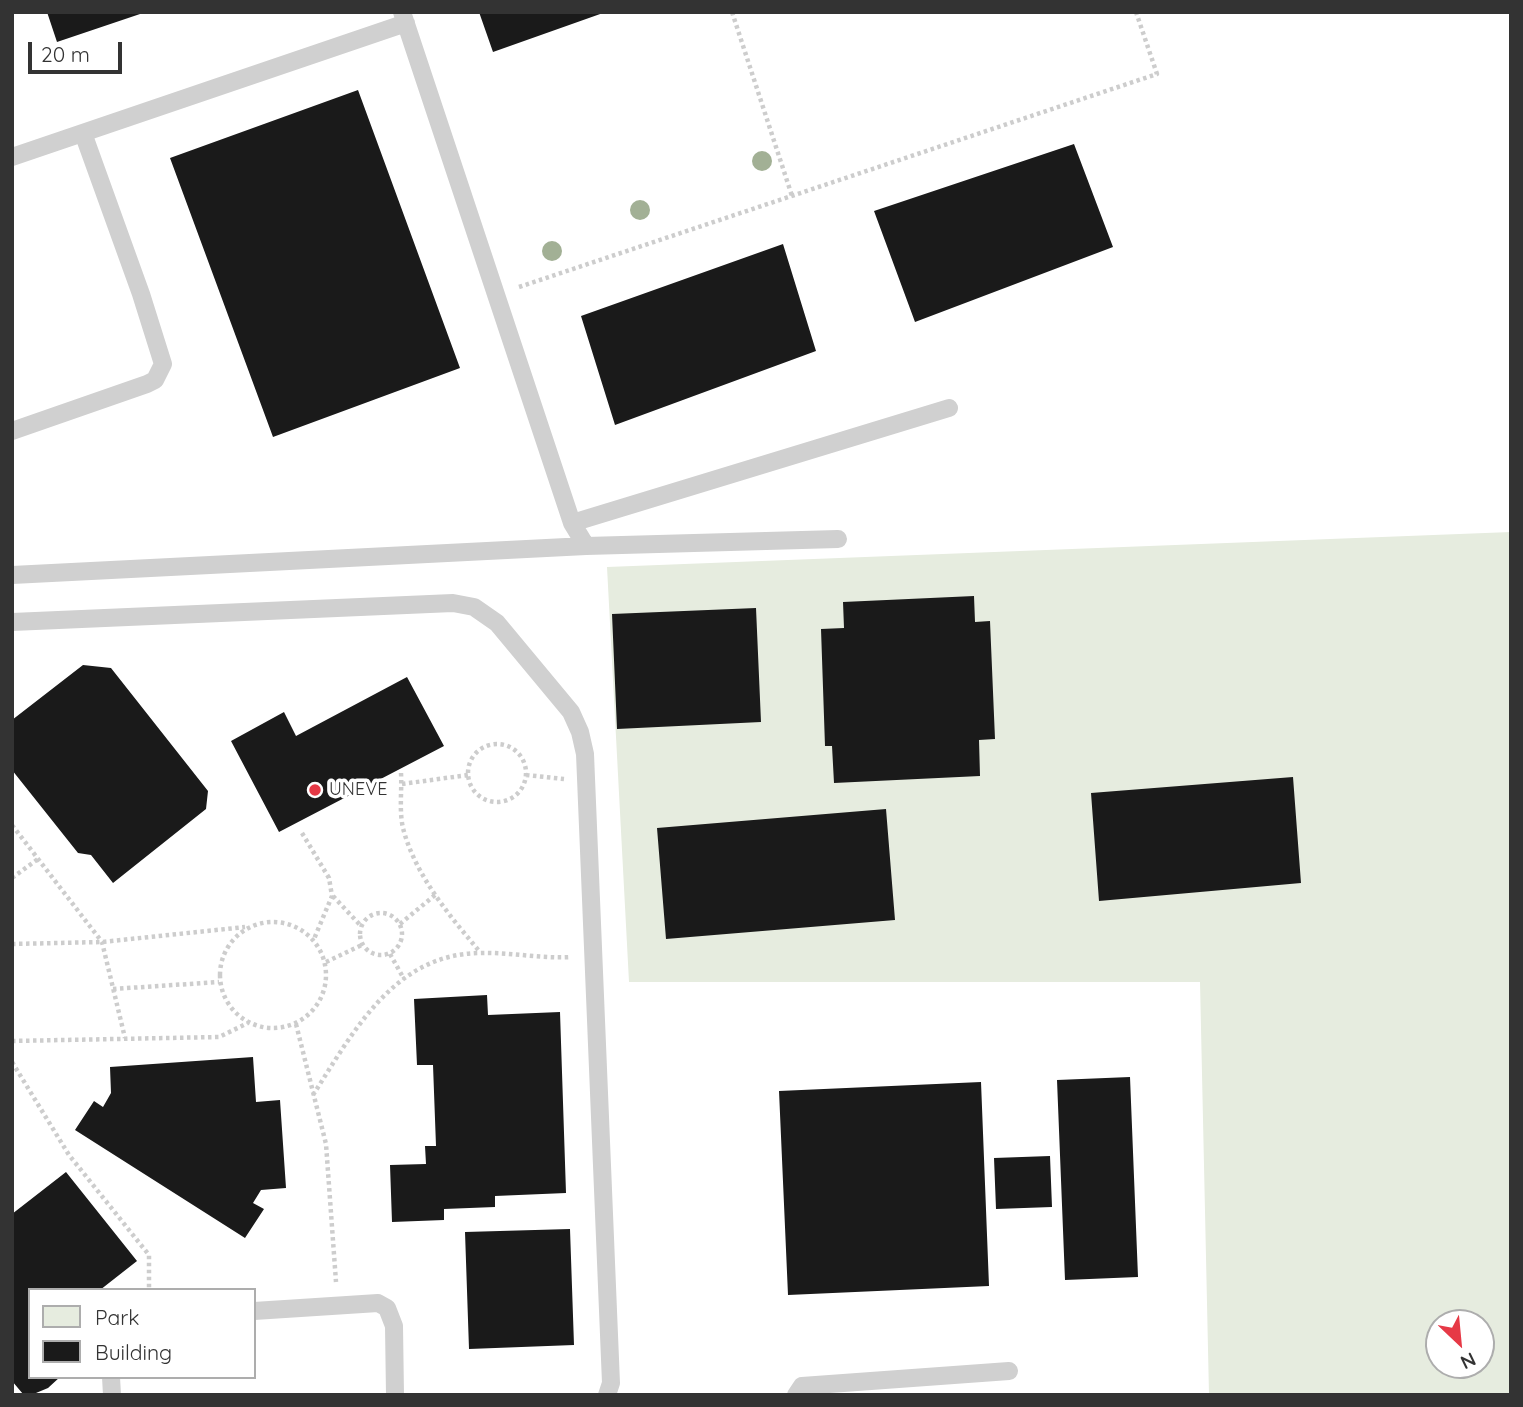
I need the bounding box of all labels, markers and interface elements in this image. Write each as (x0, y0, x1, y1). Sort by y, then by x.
scale bar (32, 28, 126, 72)
text: 20 m (41, 41, 90, 67)
place label: UNEVE (329, 779, 387, 801)
marker: UNEVE (307, 782, 323, 798)
legend (28, 1288, 256, 1379)
text: Park (95, 1304, 139, 1330)
north arrow (1425, 1309, 1495, 1379)
text: Building (95, 1339, 172, 1365)
text: N (1457, 1347, 1480, 1375)

